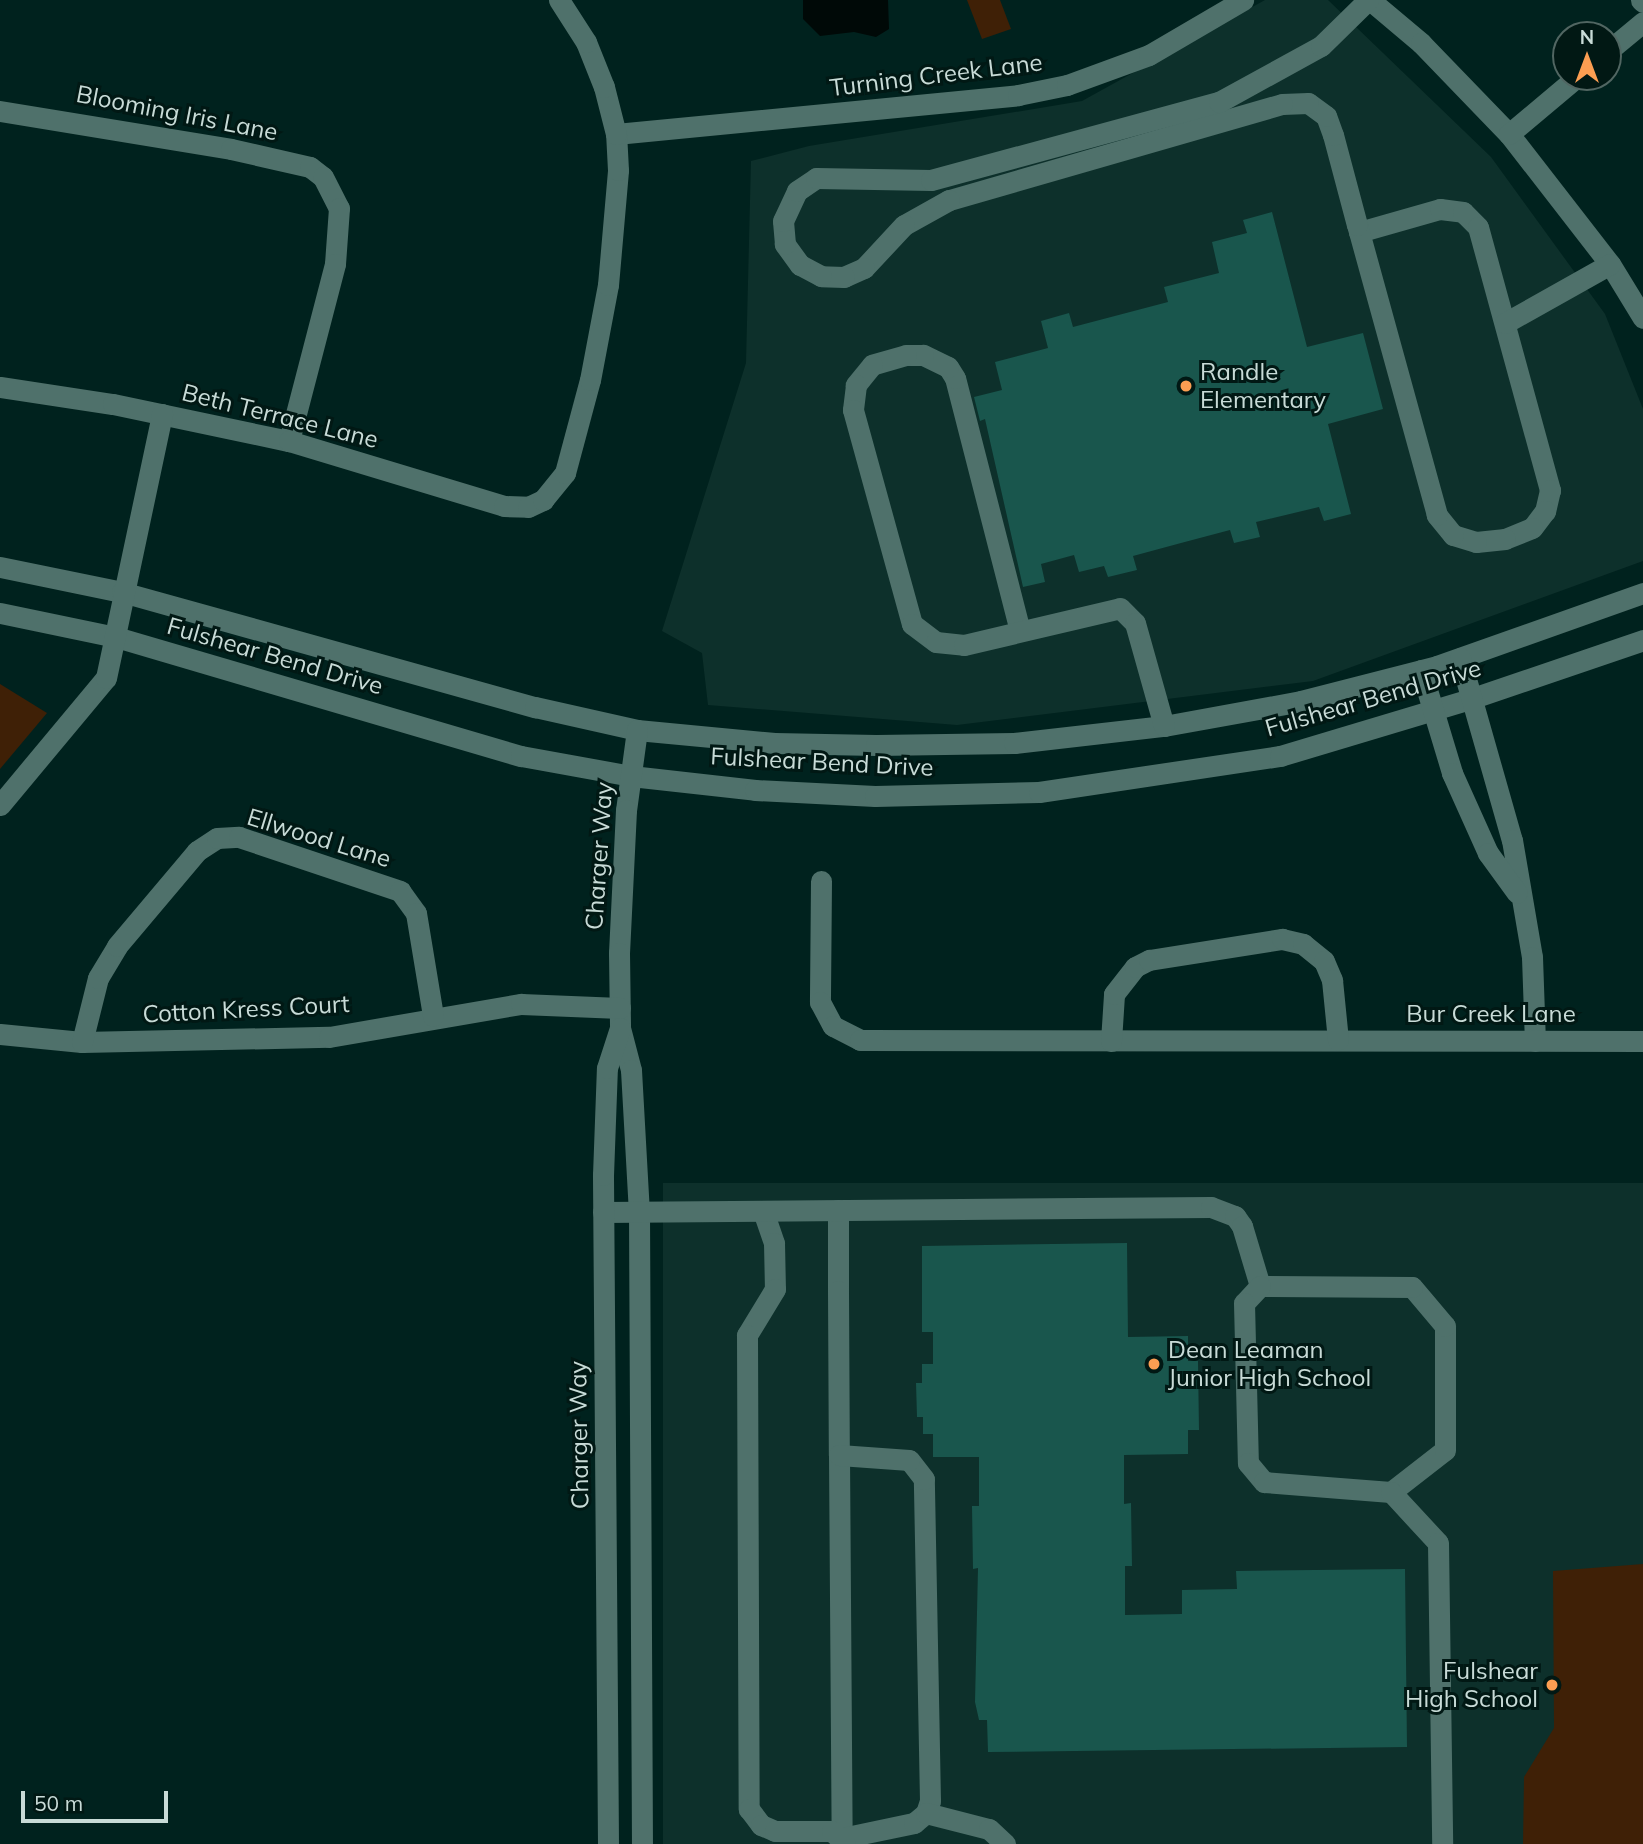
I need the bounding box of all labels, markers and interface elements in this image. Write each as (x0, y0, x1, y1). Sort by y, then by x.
north arrow (1552, 21, 1622, 91)
text: N (1580, 25, 1594, 49)
street label: Turning Creek Lane (828, 48, 1044, 102)
street label: Blooming Iris Lane (74, 79, 280, 147)
place label: Randle Elementary (1200, 358, 1326, 414)
street label: Beth Terrace Lane (179, 378, 381, 454)
marker: Randle Elementary (1178, 378, 1194, 394)
street label: Fulshear Bend Drive (164, 611, 386, 701)
street label: Fulshear Bend Drive (1262, 653, 1484, 743)
street label: Fulshear Bend Drive (710, 742, 934, 782)
street label: Charger Way (579, 781, 619, 931)
street label: Ellwood Lane (244, 802, 394, 874)
street label: Cotton Kress Court (142, 989, 350, 1029)
street label: Bur Creek Lane (1406, 1000, 1576, 1028)
place label: Dean Leaman Junior High School (1168, 1336, 1371, 1392)
marker: Dean Leaman Junior High School (1146, 1356, 1162, 1372)
street label: Charger Way (563, 1361, 595, 1509)
place label: Fulshear High School (1405, 1657, 1538, 1713)
marker: Fulshear High School (1544, 1677, 1560, 1693)
scale bar (24, 1778, 172, 1822)
text: 50 m (34, 1790, 83, 1816)

